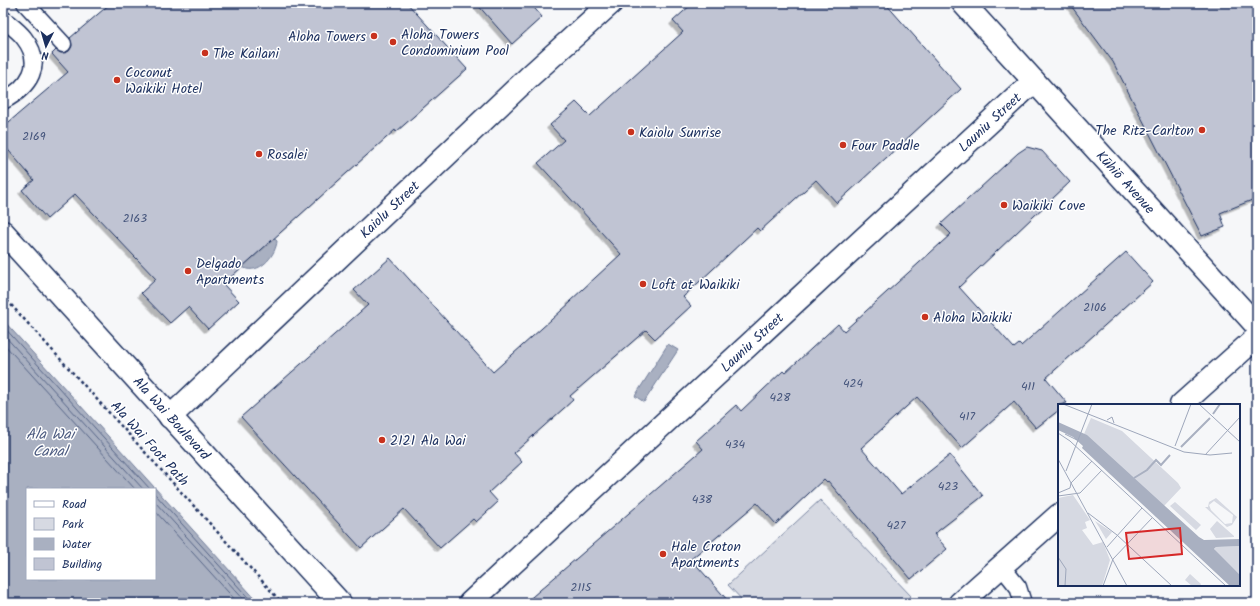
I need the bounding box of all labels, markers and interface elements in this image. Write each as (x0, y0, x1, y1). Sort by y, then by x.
place label: Aloha Towers Condominium Pool (401, 24, 510, 62)
north arrow (26, 26, 66, 66)
place label: Aloha Towers (288, 26, 366, 48)
marker: Aloha Towers (369, 31, 379, 41)
marker: Aloha Towers Condominium Pool (388, 37, 398, 47)
place label: The Kailani (213, 43, 280, 65)
text: N (41, 46, 49, 64)
marker: The Kailani (200, 48, 210, 58)
place label: Coconut Waikiki Hotel (125, 62, 203, 100)
marker: Coconut Waikiki Hotel (112, 75, 122, 85)
street label: Launiu Street (954, 87, 1027, 158)
place label: The Ritz-Carlton (1095, 120, 1194, 142)
place label: Kaiolu Sunrise (639, 122, 722, 144)
marker: The Ritz-Carlton (1197, 125, 1207, 135)
house number: 2169 (22, 127, 46, 146)
marker: Kaiolu Sunrise (626, 127, 636, 137)
place label: Four Paddle (851, 135, 920, 157)
marker: Four Paddle (838, 140, 848, 150)
place label: Rosalei (267, 144, 308, 166)
street label: Kūhiō Avenue (1090, 146, 1160, 220)
marker: Rosalei (254, 149, 264, 159)
street label: Kaiolu Street (355, 176, 425, 244)
place label: Waikiki Cove (1012, 195, 1086, 217)
marker: Waikiki Cove (999, 200, 1009, 210)
house number: 2163 (123, 209, 147, 228)
place label: Delgado Apartments (196, 253, 264, 291)
marker: Delgado Apartments (183, 266, 193, 276)
place label: Loft at Waikiki (651, 274, 740, 296)
marker: Loft at Waikiki (638, 279, 648, 289)
house number: 2106 (1083, 298, 1107, 317)
street label: Launiu Street (716, 307, 790, 378)
place label: Aloha Waikiki (933, 307, 1012, 329)
marker: Aloha Waikiki (920, 312, 930, 322)
street label: Ala Wai Boulevard (127, 372, 216, 466)
house number: 424 (843, 374, 863, 393)
house number: 411 (1021, 377, 1035, 396)
house number: 428 (770, 388, 791, 407)
street label: Ala Wai Foot Path (105, 396, 194, 491)
inset map (1058, 404, 1240, 586)
house number: 417 (959, 407, 975, 426)
water label: Ala Wai Canal (26, 423, 78, 464)
place label: 2121 Ala Wai (390, 430, 466, 452)
marker: 2121 Ala Wai (377, 435, 387, 445)
house number: 434 (725, 435, 745, 454)
house number: 423 (938, 477, 958, 496)
legend (26, 488, 156, 580)
house number: 438 (692, 490, 713, 509)
text: Road (62, 495, 87, 514)
text: Park (62, 515, 84, 534)
house number: 427 (886, 516, 906, 535)
text: Water (62, 535, 92, 554)
place label: Hale Croton Apartments (671, 536, 741, 574)
marker: Hale Croton Apartments (658, 549, 668, 559)
text: Building (62, 555, 102, 574)
house number: 2115 (571, 578, 593, 597)

